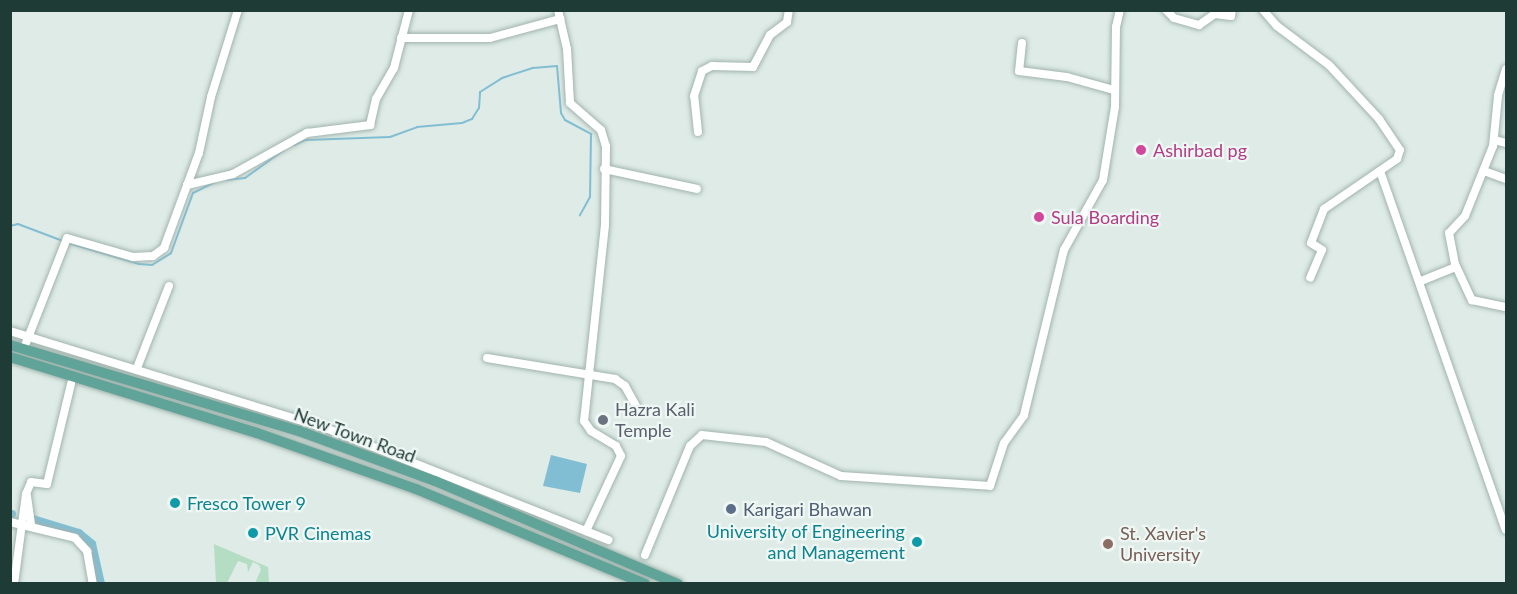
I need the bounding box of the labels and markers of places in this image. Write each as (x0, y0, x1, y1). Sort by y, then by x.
place label: Ashirbad pg (1153, 139, 1247, 161)
marker: Ashirbad pg (1134, 143, 1148, 157)
place label: Sula Boarding (1051, 206, 1159, 228)
marker: Sula Boarding (1032, 210, 1046, 224)
place label: Hazra Kali Temple (615, 399, 695, 442)
marker: Hazra Kali Temple (596, 413, 610, 427)
place label: Fresco Tower 9 (187, 492, 307, 514)
marker: Fresco Tower 9 (168, 496, 182, 510)
place label: Karigari Bhawan (743, 498, 872, 520)
marker: Karigari Bhawan (724, 502, 738, 516)
place label: University of Engineering and Management (706, 521, 905, 564)
place label: PVR Cinemas (265, 522, 371, 544)
place label: St. Xavier's University (1120, 523, 1206, 566)
marker: PVR Cinemas (246, 526, 260, 540)
marker: University of Engineering and Management (910, 535, 924, 549)
marker: St. Xavier's University (1101, 537, 1115, 551)

